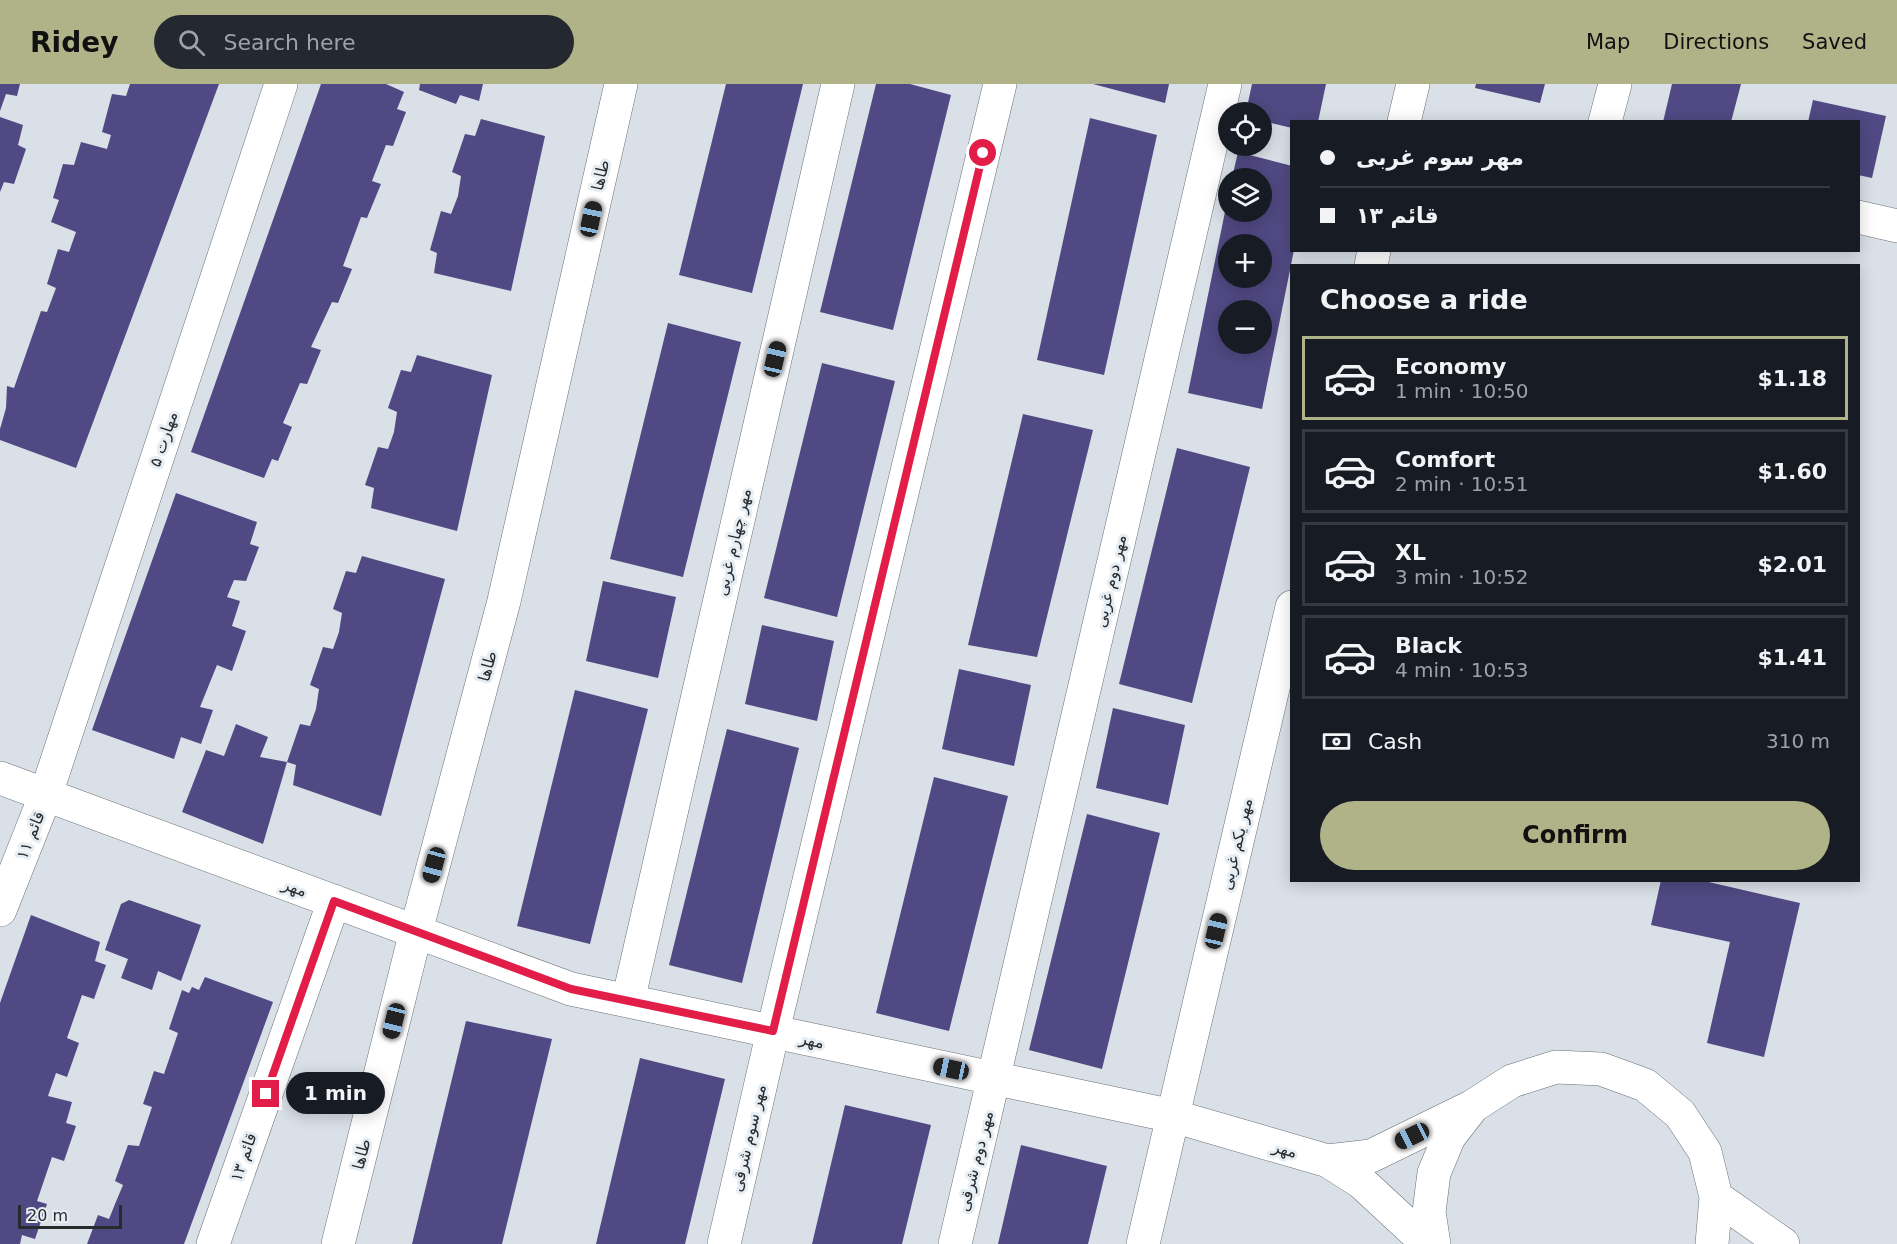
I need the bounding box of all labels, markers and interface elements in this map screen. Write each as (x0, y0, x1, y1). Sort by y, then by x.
search box (154, 15, 574, 69)
text: Ridey (30, 26, 118, 59)
icon: search (175, 26, 208, 59)
text: Search here (223, 30, 356, 55)
text: Map (1586, 30, 1630, 54)
text: Directions (1663, 30, 1769, 54)
text: Saved (1802, 30, 1867, 54)
map controls (1218, 102, 1272, 354)
button: locate (1218, 102, 1272, 156)
route start (969, 139, 996, 166)
text: مهر سوم غربی (1356, 145, 1524, 170)
street label: طاها (588, 158, 613, 192)
button: layers (1218, 168, 1272, 222)
car (578, 200, 604, 238)
text: قائم ۱۳ (1356, 203, 1439, 228)
button: + (1218, 234, 1272, 288)
text: Choose a ride (1320, 284, 1528, 315)
button: − (1218, 300, 1272, 354)
car (762, 339, 788, 379)
icon: car (1323, 351, 1377, 405)
text: Economy (1395, 354, 1506, 379)
text: $1.18 (1757, 366, 1827, 391)
text: 1 min · 10:50 (1395, 379, 1529, 403)
street label: مهارت ۵ (146, 409, 182, 470)
icon: car (1323, 444, 1377, 498)
text: Comfort (1395, 447, 1495, 472)
text: $1.60 (1757, 459, 1827, 484)
text: 2 min · 10:51 (1395, 472, 1529, 496)
street label: مهر چهارم غربی (712, 487, 756, 598)
street label: مهر دوم غربی (1091, 533, 1131, 630)
icon: car (1323, 537, 1377, 591)
text: XL (1395, 540, 1426, 565)
text: $2.01 (1757, 552, 1827, 577)
text: 3 min · 10:52 (1395, 565, 1529, 589)
icon: car (1323, 630, 1377, 684)
text: Black (1395, 633, 1462, 658)
text: $1.41 (1757, 645, 1827, 670)
street label: طاها (474, 649, 501, 684)
text: 4 min · 10:53 (1395, 658, 1529, 682)
icon: cash (1320, 725, 1353, 758)
text: Cash (1368, 729, 1422, 754)
text: 310 m (1766, 729, 1830, 753)
street label: مهر یکم غربی (1217, 796, 1257, 892)
button: Confirm (1320, 801, 1830, 870)
street label: قائم ۱۱ (12, 808, 49, 862)
car (421, 845, 447, 885)
street label: مهر (279, 874, 310, 902)
car (1203, 911, 1229, 951)
car (381, 1001, 407, 1041)
street label: مهر (797, 1028, 826, 1053)
car (932, 1056, 970, 1082)
callout: 1 min (287, 1073, 386, 1115)
route end (252, 1080, 279, 1107)
text: 1 min (304, 1081, 367, 1105)
street label: مهر سوم شرقی (727, 1083, 771, 1194)
street label: مهر دوم شرقی (954, 1109, 998, 1214)
car (1392, 1120, 1432, 1152)
street label: قائم ۱۳ (226, 1130, 261, 1184)
street label: طاها (349, 1137, 374, 1171)
street label: مهر (1269, 1137, 1299, 1163)
scale bar (18, 1202, 122, 1230)
text: 20 m (27, 1206, 68, 1225)

